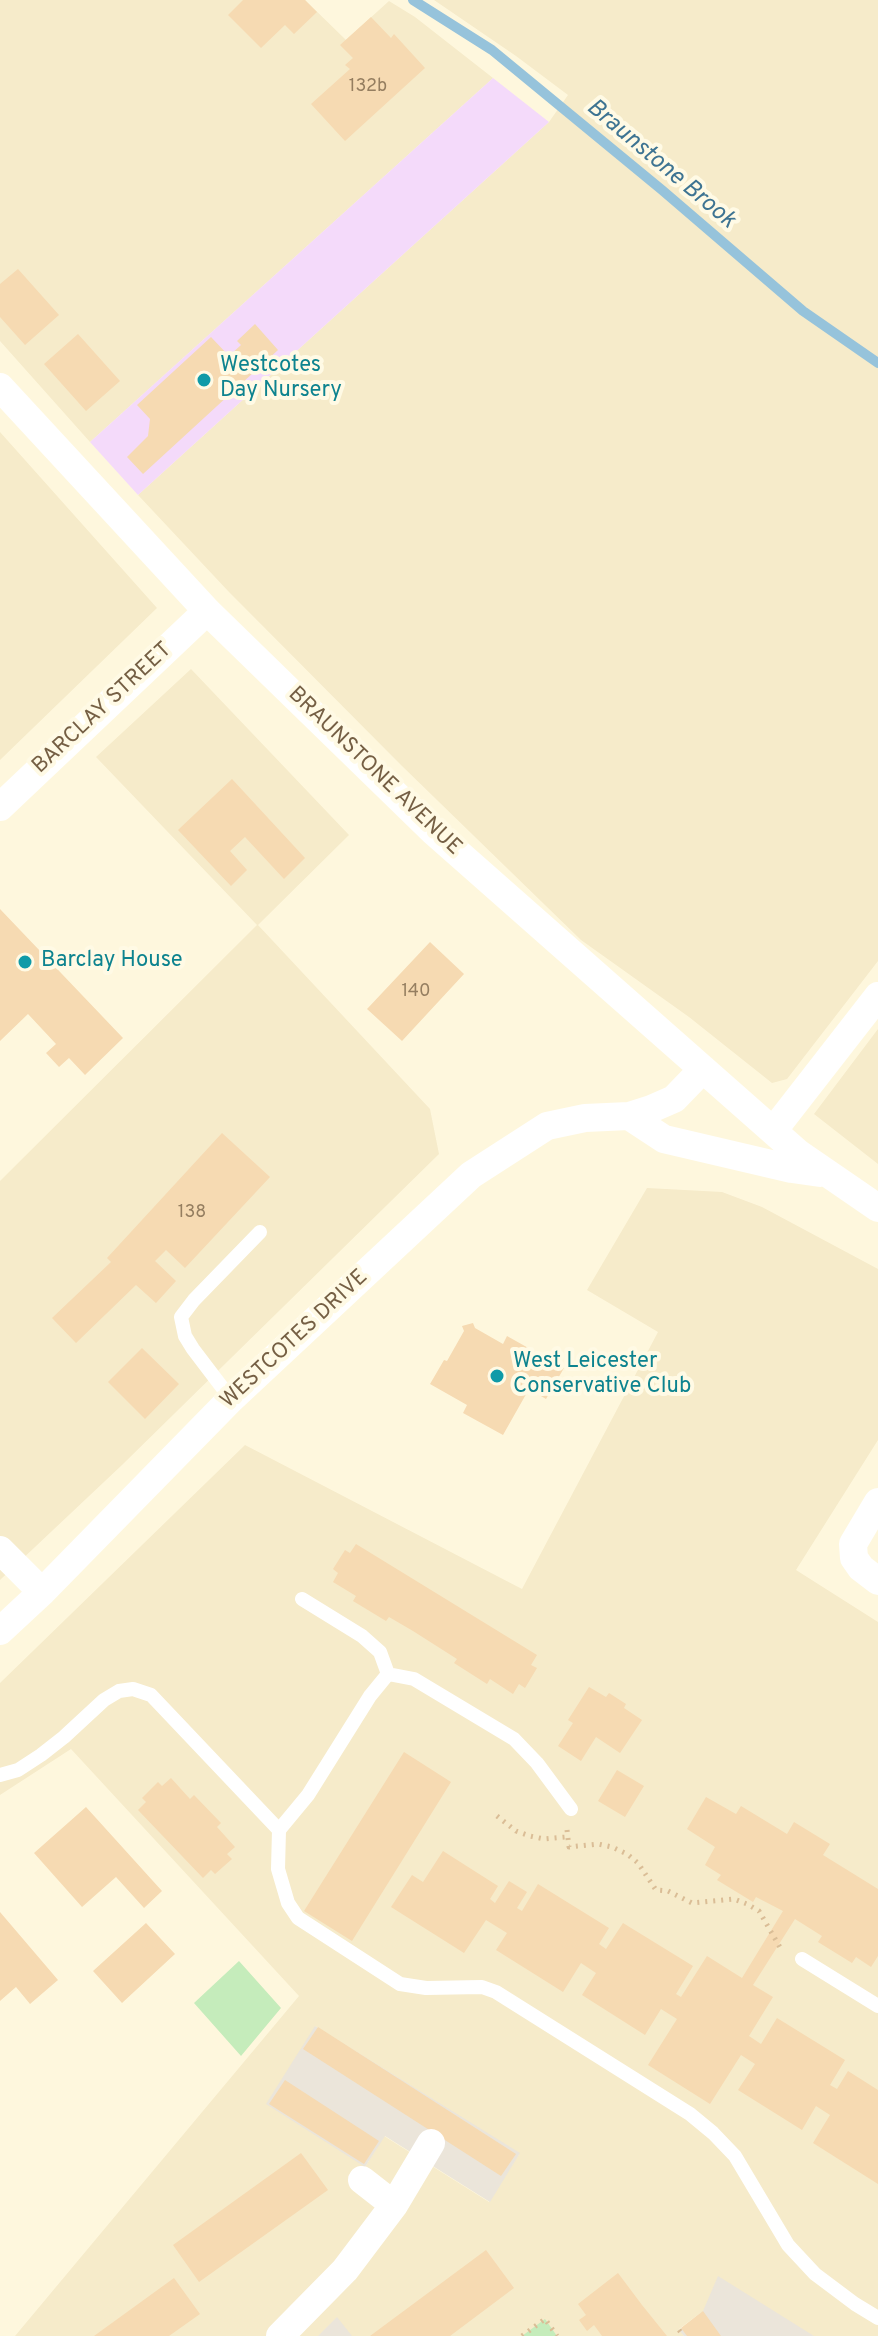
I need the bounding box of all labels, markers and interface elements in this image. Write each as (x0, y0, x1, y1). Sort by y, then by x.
house number: 132b (349, 76, 387, 98)
water label: Braunstone Brook (579, 94, 741, 236)
place label: Westcotes Day Nursery (220, 354, 342, 406)
marker: Westcotes Day Nursery (195, 371, 213, 389)
street label: BARCLAY STREET (28, 638, 178, 780)
street label: BRAUNSTONE AVENUE (282, 682, 466, 862)
place label: Barclay House (41, 949, 183, 975)
marker: Barclay House (16, 953, 34, 971)
house number: 140 (401, 981, 431, 1003)
house number: 138 (178, 1202, 206, 1224)
street label: WESTCOTES DRIVE (216, 1265, 374, 1415)
place label: West Leicester Conservative Club (513, 1350, 691, 1402)
marker: West Leicester Conservative Club (488, 1367, 506, 1385)

